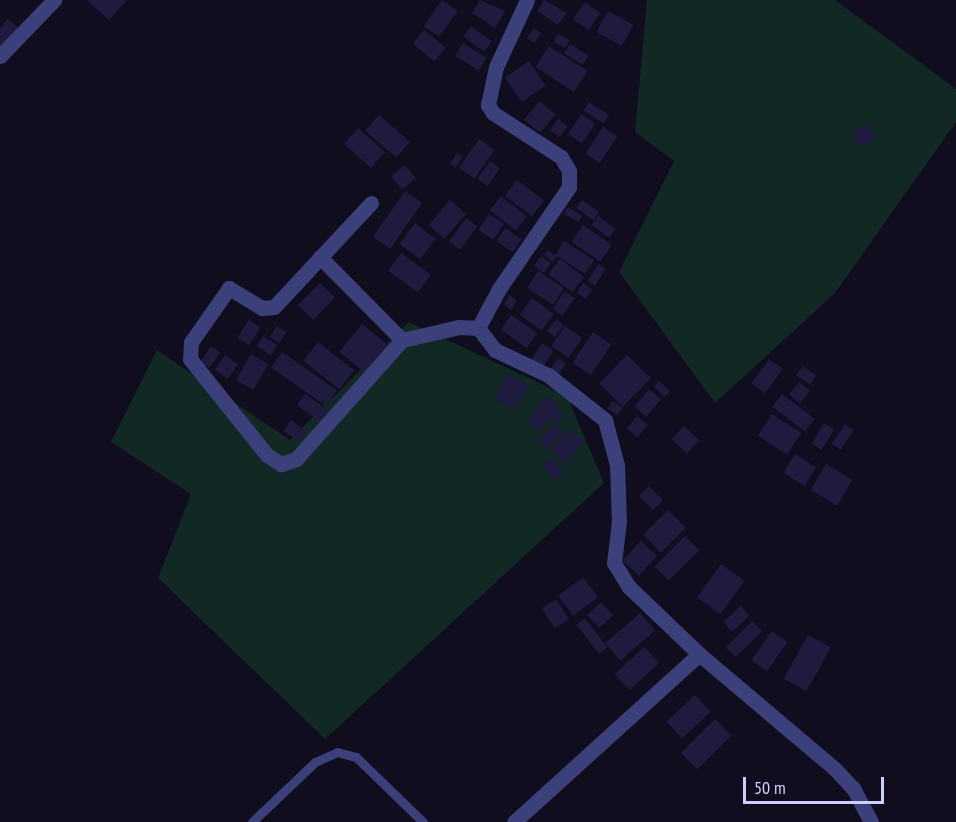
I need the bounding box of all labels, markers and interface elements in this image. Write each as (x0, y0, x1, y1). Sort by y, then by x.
scale bar (746, 765, 887, 803)
text: 50 m (754, 776, 786, 799)

